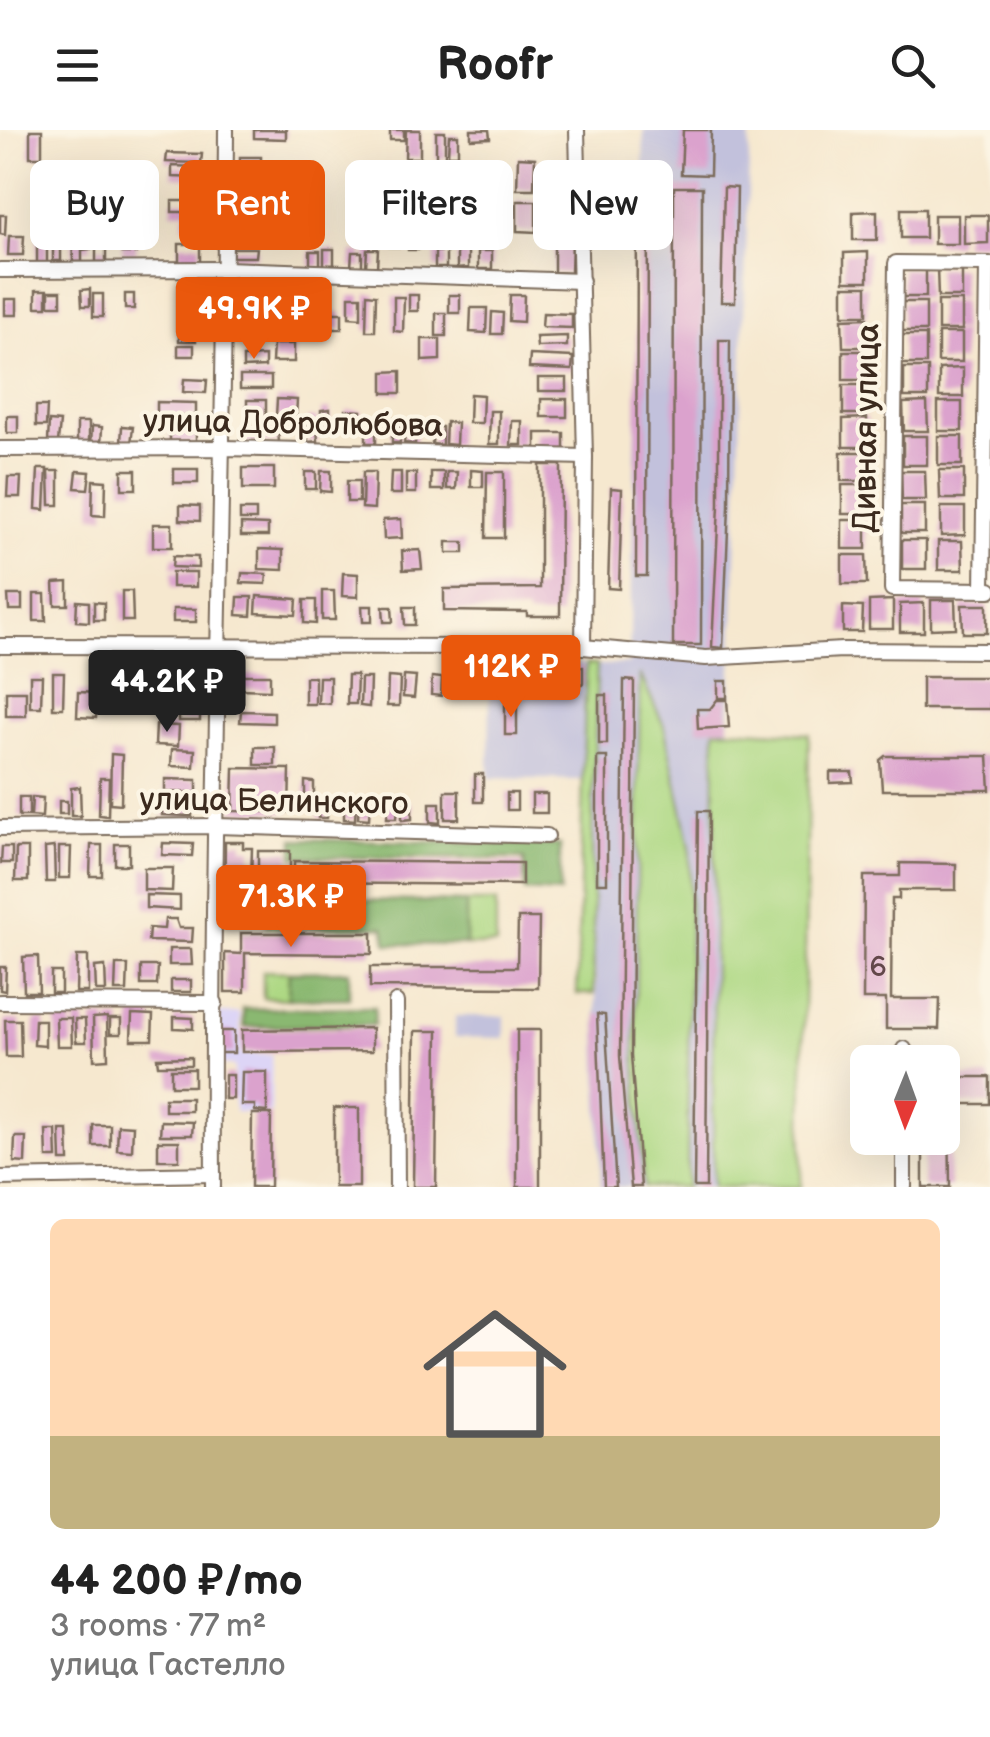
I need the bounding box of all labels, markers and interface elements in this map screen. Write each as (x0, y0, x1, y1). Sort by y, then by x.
icon: menu (50, 38, 105, 93)
text: Roofr (437, 38, 553, 93)
icon: search (885, 38, 940, 93)
chip: Buy (30, 160, 159, 250)
chip: Rent (179, 160, 325, 250)
chip: Filters (345, 160, 513, 250)
chip: New (533, 160, 673, 250)
pin: 49.9K ₽ (162, 277, 346, 362)
text: 49.9K ₽ (198, 290, 310, 329)
street label: Дивная улица (846, 323, 888, 533)
street label: улица Добролюбова (142, 402, 444, 446)
pin: 112K ₽ (430, 635, 592, 720)
text: 112K ₽ (463, 648, 559, 687)
pin: 44.2K ₽ (75, 650, 259, 735)
text: 44.2K ₽ (111, 663, 223, 702)
street label: улица Белинского (139, 780, 409, 824)
pin: 71.3K ₽ (199, 865, 383, 950)
text: 71.3K ₽ (238, 878, 344, 917)
house number: 6 (869, 951, 887, 984)
north arrow (850, 1045, 960, 1155)
map controls (850, 1045, 960, 1155)
icon: home (405, 1284, 585, 1464)
text: 44 200 ₽/mo (50, 1556, 303, 1607)
text: 3 rooms · 77 m² (50, 1607, 266, 1646)
text: улица Гастелло (50, 1646, 285, 1685)

